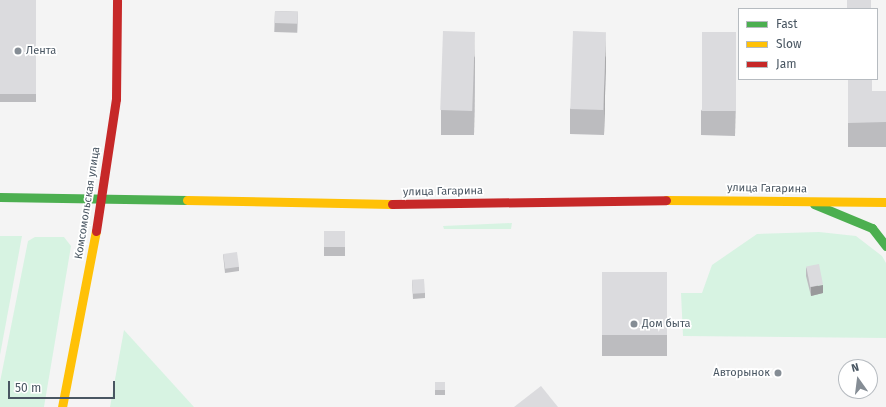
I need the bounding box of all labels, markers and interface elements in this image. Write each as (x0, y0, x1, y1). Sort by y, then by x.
legend (738, 8, 878, 80)
text: Fast (776, 17, 798, 31)
text: Slow (776, 37, 802, 51)
place label: Лента (26, 44, 56, 58)
marker: Лента (13, 46, 23, 56)
text: Jam (776, 57, 796, 71)
street label: Комсомольская улица (73, 146, 103, 260)
street label: улица Гагарина (727, 182, 807, 196)
street label: улица Гагарина (403, 185, 483, 199)
place label: Дом быта (642, 317, 690, 331)
marker: Дом быта (629, 319, 639, 329)
north arrow (838, 359, 878, 399)
text: N (850, 361, 860, 375)
place label: Авторынок (713, 366, 770, 380)
marker: Авторынок (773, 368, 783, 378)
scale bar (10, 373, 117, 399)
text: 50 m (15, 381, 41, 395)

